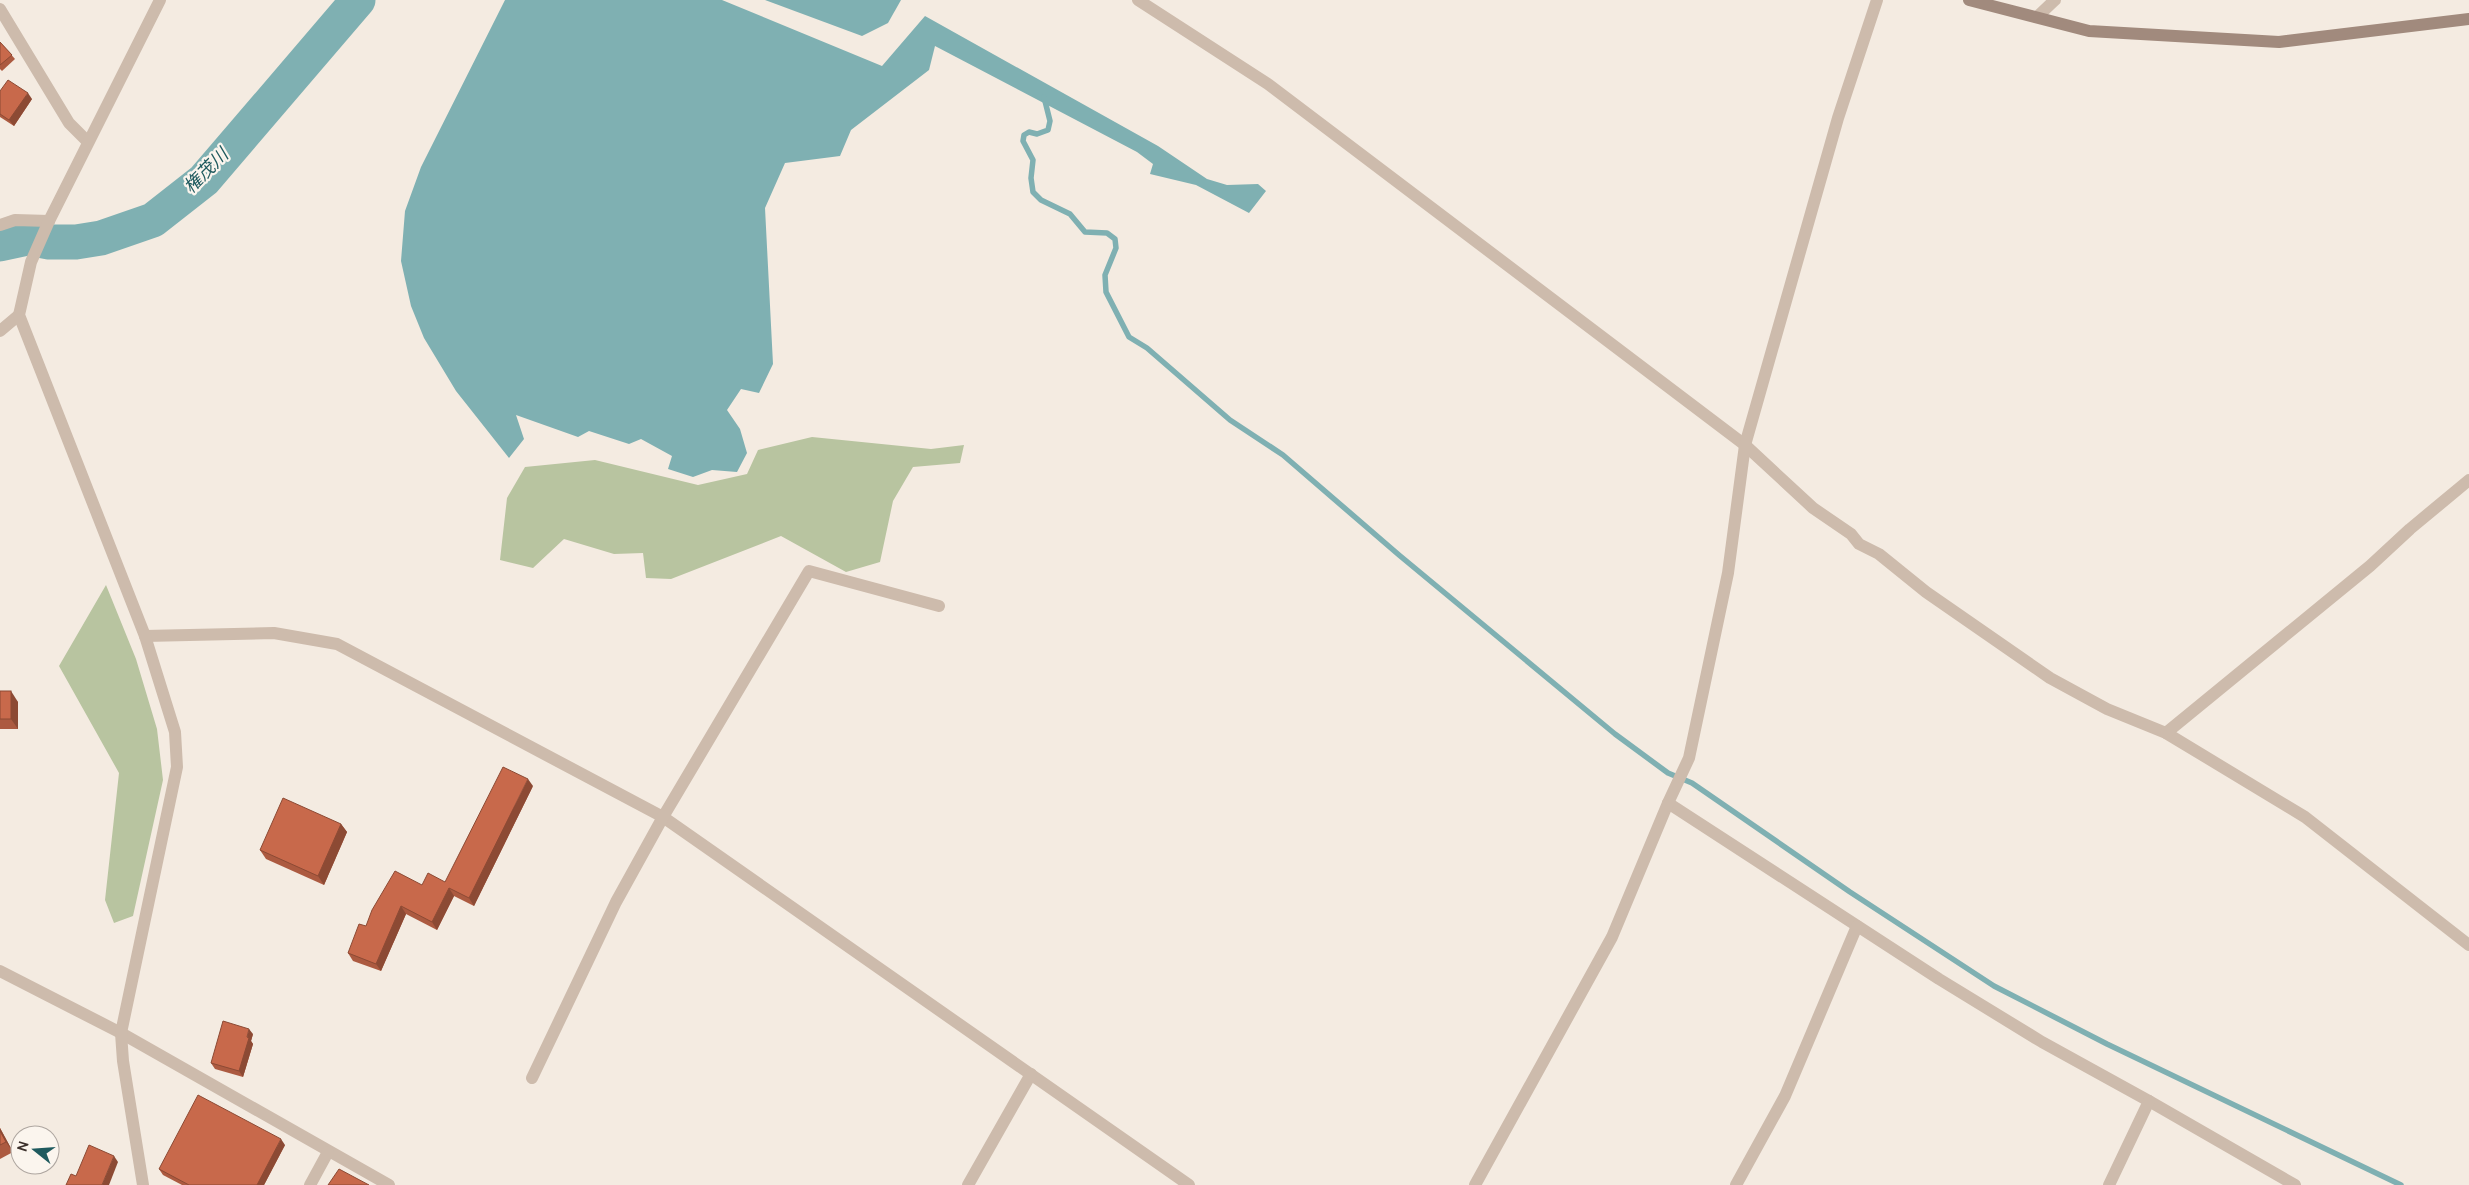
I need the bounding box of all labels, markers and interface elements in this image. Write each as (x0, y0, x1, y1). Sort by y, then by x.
water label: 権茂川 (180, 143, 236, 199)
north arrow (10, 1125, 60, 1175)
text: N (14, 1139, 34, 1154)

